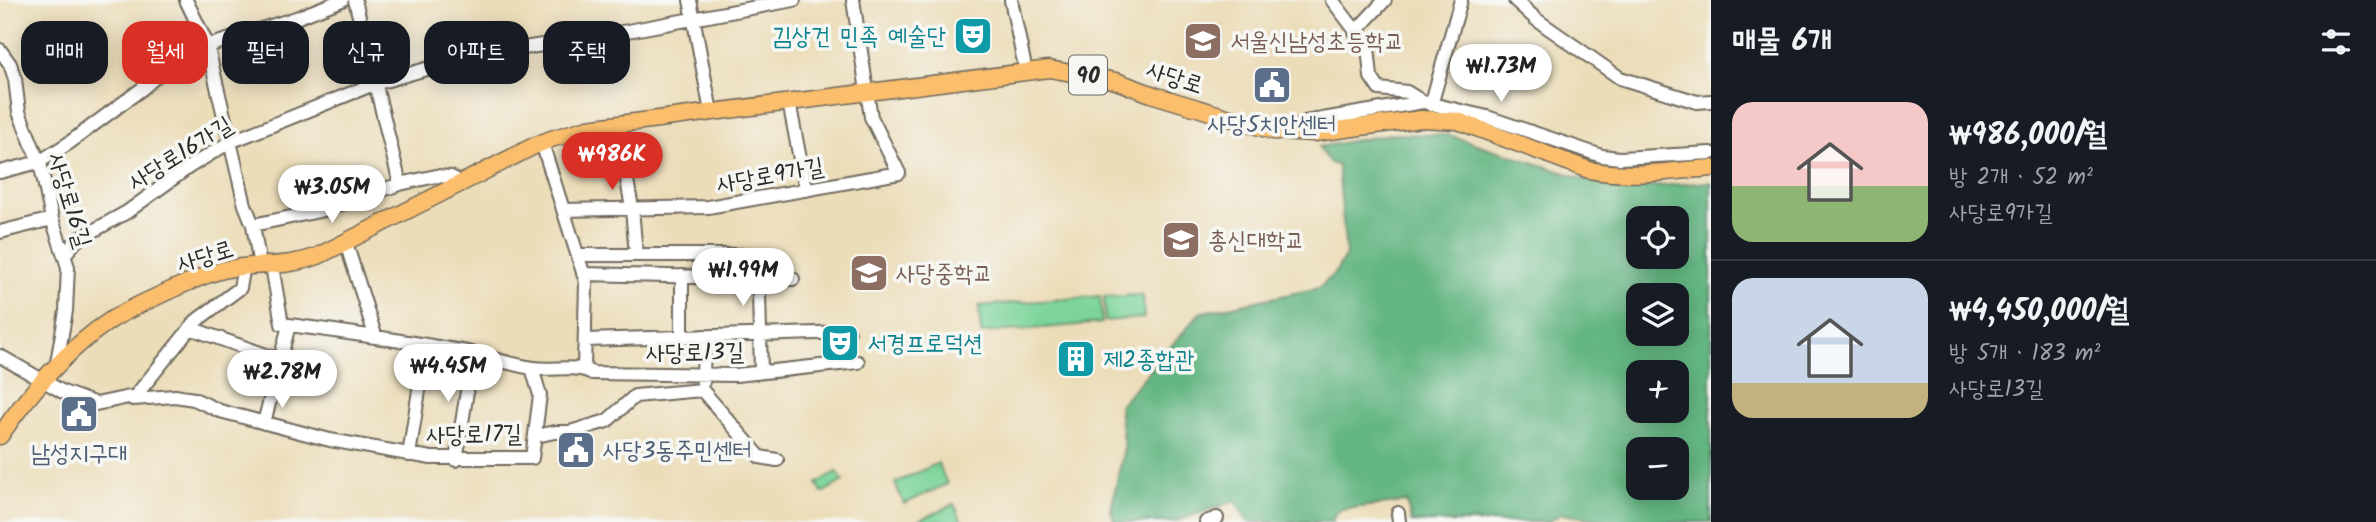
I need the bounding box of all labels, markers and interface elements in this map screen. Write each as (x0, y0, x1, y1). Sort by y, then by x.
theatre icon: 김상건 민족 예술단 (952, 15, 994, 57)
place label: 김상건 민족 예술단 (772, 18, 946, 57)
text: 매물 6개 (1732, 18, 1832, 66)
school or university icon: 서울신남성초등학교 (1182, 20, 1224, 62)
chip: 매매 (21, 21, 108, 84)
chip: 월세 (122, 21, 208, 84)
chip: 필터 (222, 21, 309, 84)
chip: 신규 (323, 21, 410, 84)
chip: 아파트 (424, 21, 529, 84)
chip: 주택 (543, 21, 630, 84)
place label: 서울신남성초등학교 (1230, 23, 1404, 62)
icon: filters (2317, 23, 2355, 61)
pin: ₩1.73M (1444, 44, 1558, 104)
text: ₩1.73M (1466, 49, 1536, 85)
street label: 사당로 (1141, 51, 1208, 106)
road number: 90 (1069, 55, 1107, 94)
public building icon: 사당5치안센터 (1251, 64, 1293, 106)
place label: 사당5치안센터 (1208, 106, 1336, 145)
street label: 사당로16가길 (121, 107, 241, 202)
text: ₩986,000/월 (1949, 112, 2107, 160)
icon: home (1788, 130, 1872, 214)
pin: ₩986K (563, 132, 661, 192)
text: ₩986K (578, 137, 646, 173)
street label: 사당로16길 (36, 148, 102, 253)
street label: 사당로9가길 (714, 148, 827, 205)
text: 방 2개 · 52 m² (1949, 160, 2093, 196)
pin: ₩3.05M (275, 166, 389, 225)
text: ₩3.05M (294, 170, 370, 206)
text: 사당로9가길 (1949, 196, 2053, 232)
map controls (1626, 206, 1689, 500)
button: locate (1626, 206, 1689, 269)
school or university icon: 총신대학교 (1160, 219, 1202, 261)
place label: 총신대학교 (1208, 222, 1305, 261)
street label: 사당로 (172, 230, 239, 285)
pin: ₩1.99M (686, 248, 800, 308)
school or university icon: 사당중학교 (848, 252, 890, 294)
text: ₩1.99M (708, 253, 778, 289)
place label: 사당중학교 (896, 255, 993, 294)
button: layers (1626, 283, 1689, 346)
text: ₩4,450,000/월 (1949, 288, 2129, 336)
icon: home (1788, 306, 1872, 390)
theatre icon: 서경프로덕션 (819, 322, 861, 364)
place label: 서경프로덕션 (867, 325, 983, 364)
street label: 사당로13길 (645, 333, 745, 374)
text: 방 5개 · 183 m² (1949, 336, 2100, 372)
building icon: 제2종합관 (1055, 338, 1097, 380)
place label: 제2종합관 (1103, 341, 1194, 380)
pin: ₩4.45M (391, 344, 505, 404)
text: ₩4.45M (410, 349, 486, 385)
pin: ₩2.78M (225, 350, 339, 410)
text: ₩2.78M (243, 355, 321, 391)
button: + (1626, 360, 1689, 423)
text: 사당로13길 (1949, 372, 2043, 408)
public building icon: 남성지구대 (58, 393, 100, 435)
street label: 사당로17길 (426, 415, 522, 456)
public building icon: 사당3동주민센터 (555, 429, 597, 471)
place label: 사당3동주민센터 (603, 432, 752, 471)
place label: 남성지구대 (31, 435, 127, 474)
button: − (1626, 437, 1689, 500)

